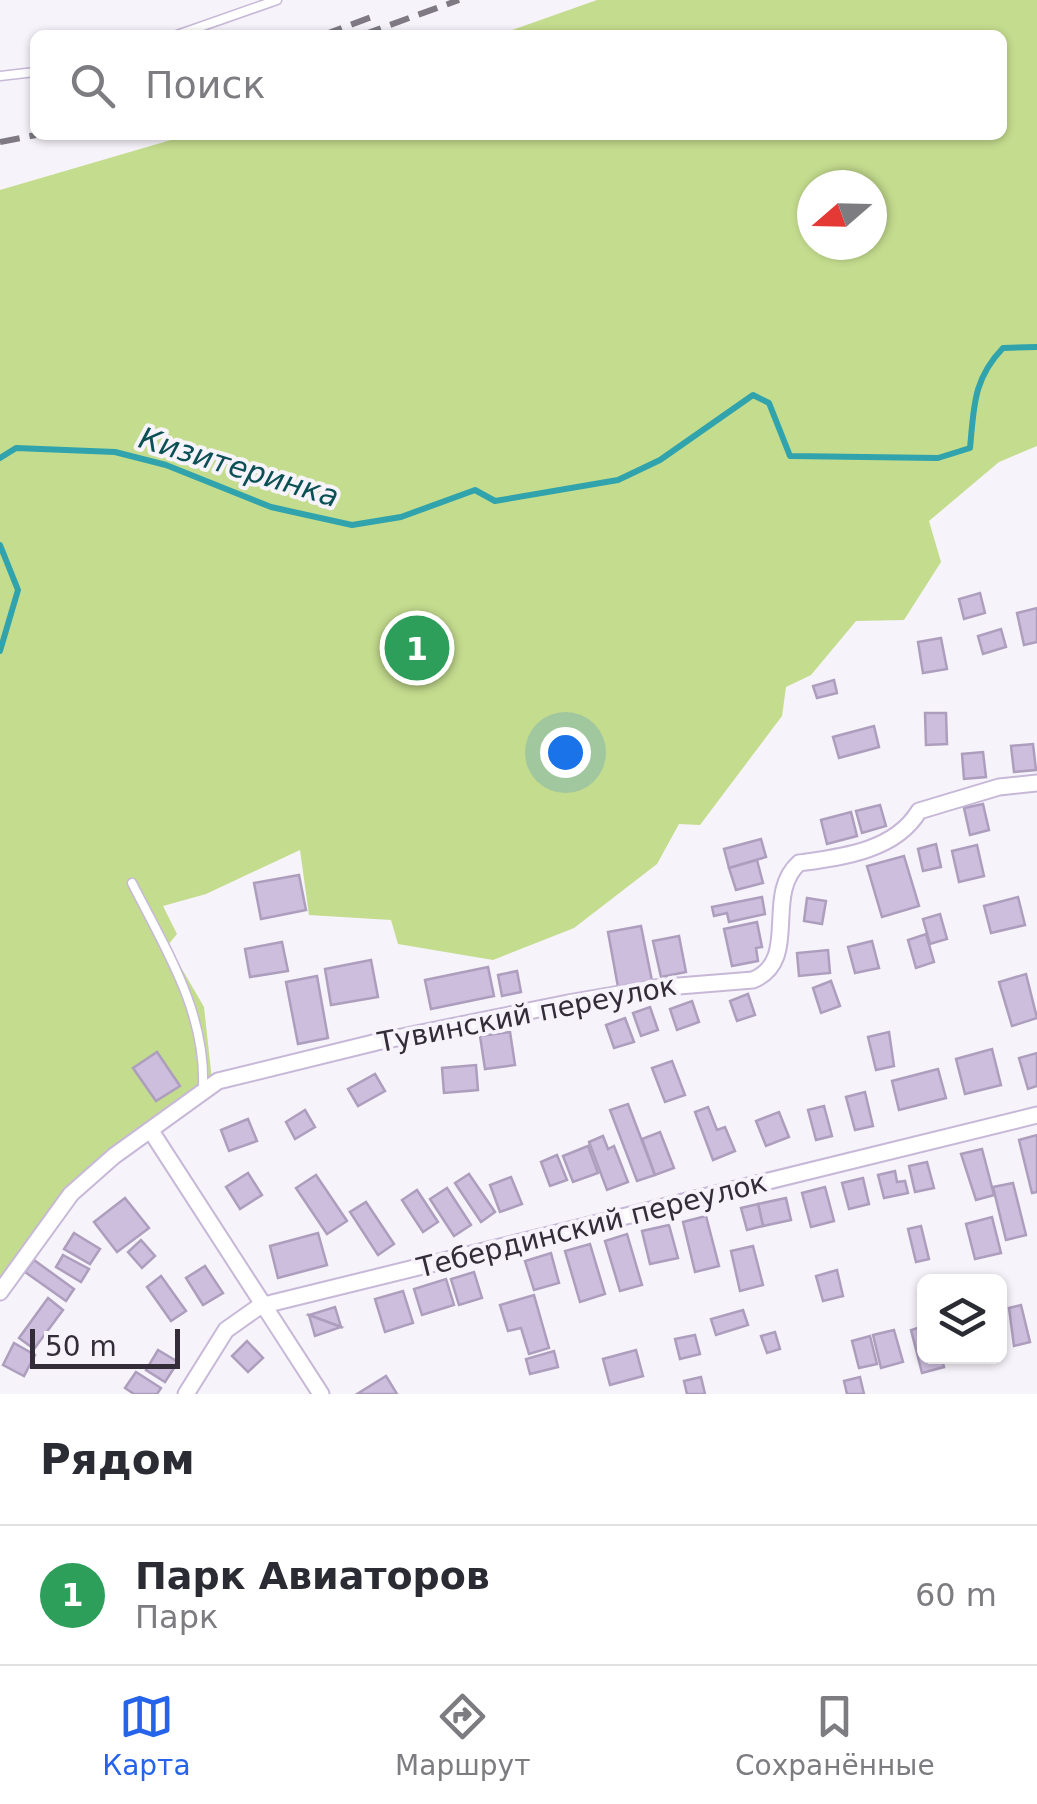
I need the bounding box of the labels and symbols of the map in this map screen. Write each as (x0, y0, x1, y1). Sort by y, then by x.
north arrow (797, 170, 887, 260)
water label: Кизитеринка (135, 420, 343, 514)
pin: 1 (384, 610, 450, 686)
your location (540, 727, 591, 778)
street label: Тувинский переулок (374, 969, 679, 1059)
street label: Тебердинский переулок (413, 1166, 770, 1285)
scale bar (30, 1324, 180, 1368)

